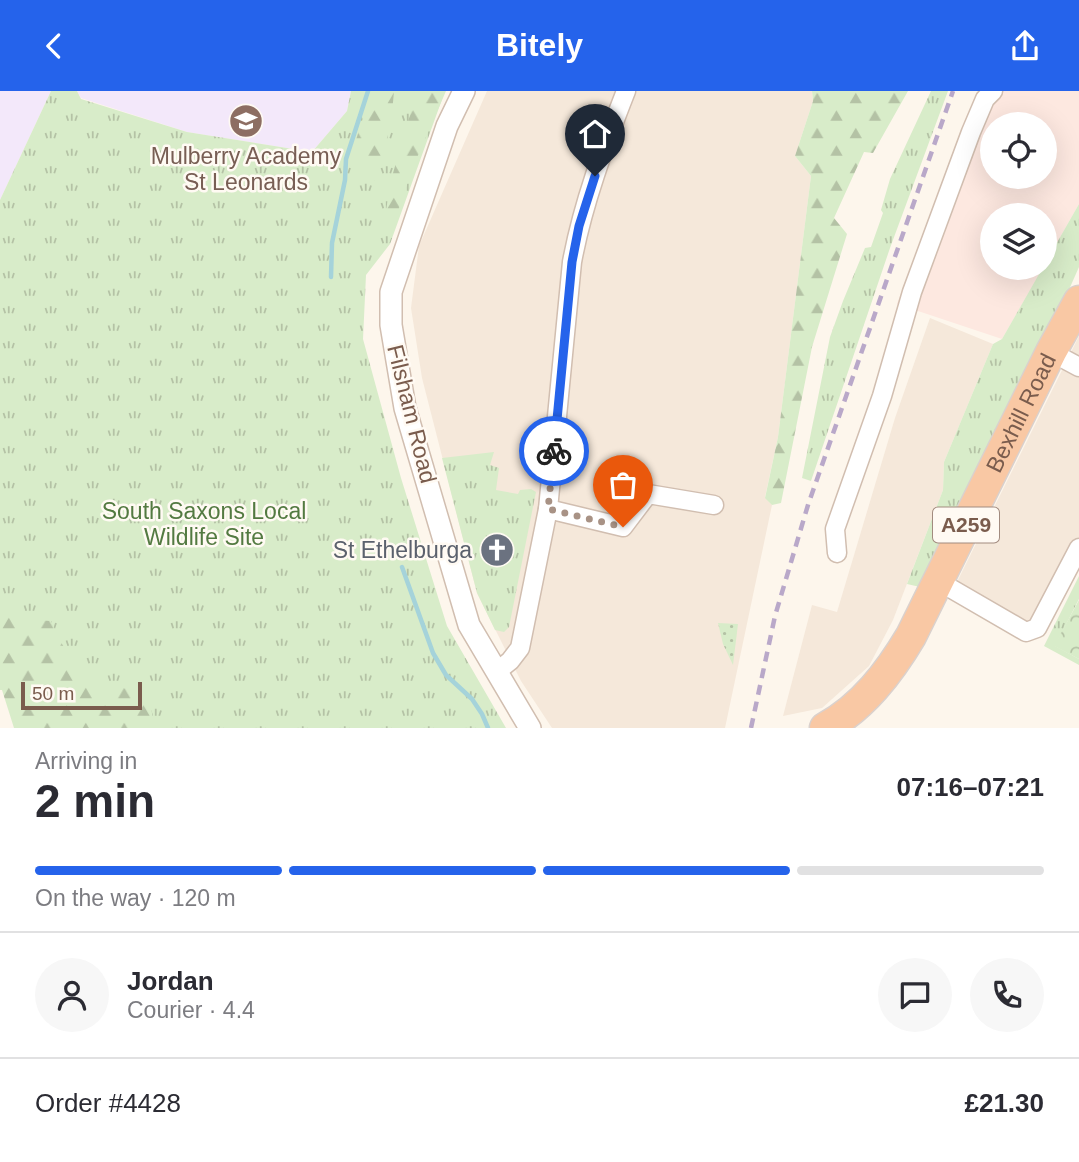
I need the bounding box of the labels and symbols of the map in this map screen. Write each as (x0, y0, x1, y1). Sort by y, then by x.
school or university icon: Mulberry Academy St Leonards (227, 102, 265, 140)
pin (565, 104, 625, 176)
place label: Mulberry Academy St Leonards (151, 143, 342, 195)
street label: Filsham Road (382, 342, 442, 486)
street label: Bexhill Road (981, 349, 1061, 477)
courier (519, 416, 589, 486)
pin (593, 455, 653, 527)
park label: South Saxons Local Wildlife Site (102, 498, 306, 550)
road number: A259 (933, 507, 999, 543)
church icon: St Ethelburga (478, 531, 516, 569)
place label: St Ethelburga (333, 537, 472, 563)
scale bar (21, 679, 142, 711)

